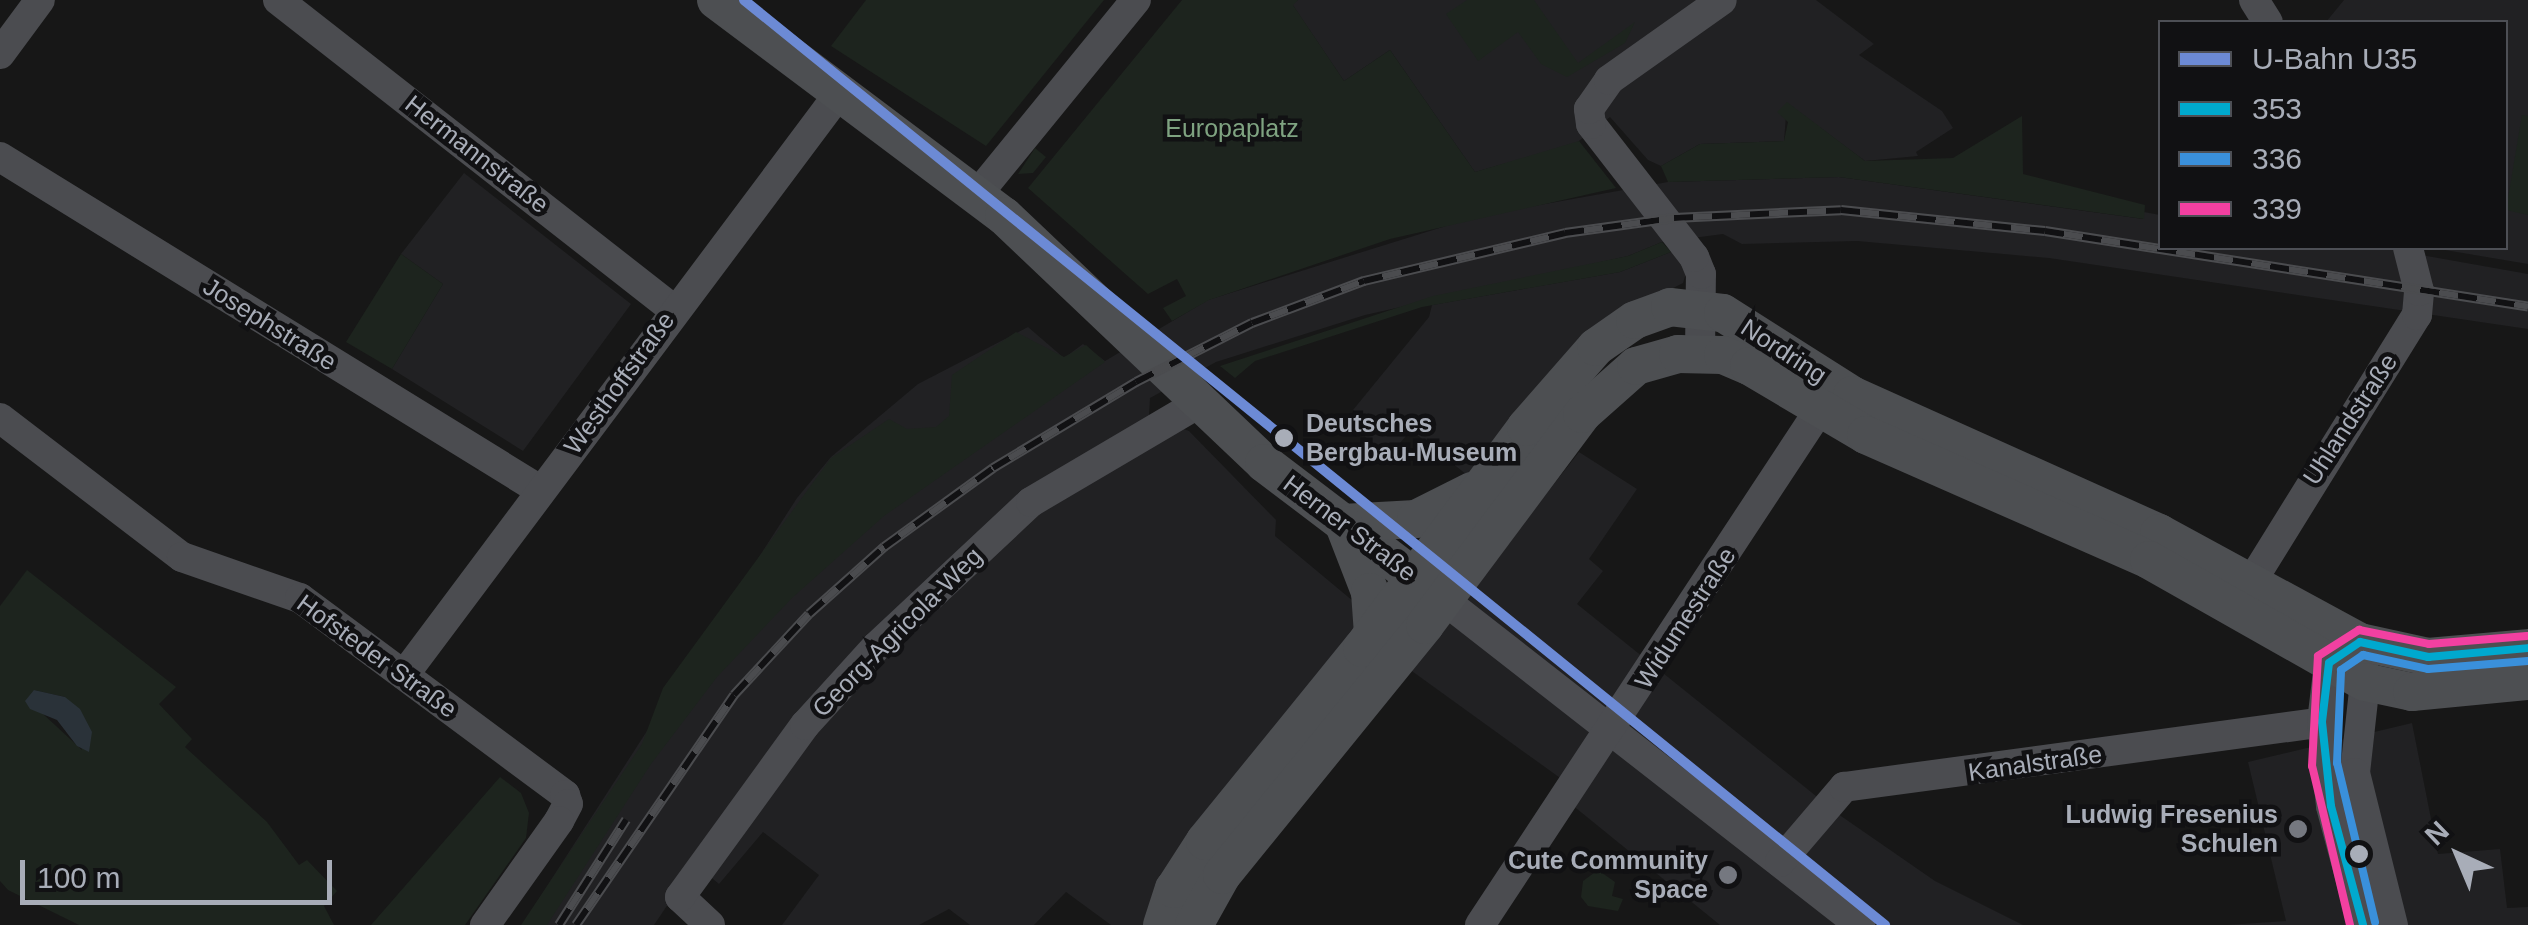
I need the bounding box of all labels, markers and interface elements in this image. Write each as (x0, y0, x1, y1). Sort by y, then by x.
legend (2158, 20, 2508, 250)
text: U-Bahn U35 (2252, 42, 2417, 75)
street label: Hermannstraße (399, 89, 555, 219)
text: 353 (2252, 92, 2302, 125)
park label: Europaplatz (1165, 113, 1299, 143)
text: 336 (2252, 142, 2302, 175)
text: 339 (2252, 192, 2302, 225)
street label: Josephstraße (198, 271, 342, 377)
street label: Westhoffstraße (557, 306, 681, 460)
street label: Nordring (1736, 312, 1832, 390)
street label: Uhlandstraße (2297, 348, 2403, 490)
place label: Deutsches Bergbau-Museum (1306, 409, 1517, 468)
marker: Deutsches Bergbau-Museum (1271, 425, 1297, 451)
street label: Herner Straße (1278, 468, 1422, 588)
street label: Georg-Agricola-Weg (806, 541, 988, 723)
street label: Widumestraße (1628, 542, 1742, 694)
street label: Hofsteder Straße (291, 588, 463, 724)
street label: Kanalstraße (1966, 739, 2104, 787)
place label: Ludwig Fresenius Schulen (2065, 800, 2278, 859)
north arrow (2408, 805, 2508, 905)
text: N (2419, 815, 2455, 851)
marker: Ludwig Fresenius Schulen (2287, 818, 2309, 840)
scale bar (25, 840, 338, 902)
unlabelled marker (2349, 844, 2369, 864)
place label: Cute Community Space (1508, 846, 1708, 905)
text: 100 m (37, 861, 120, 894)
marker: Cute Community Space (1717, 864, 1739, 886)

